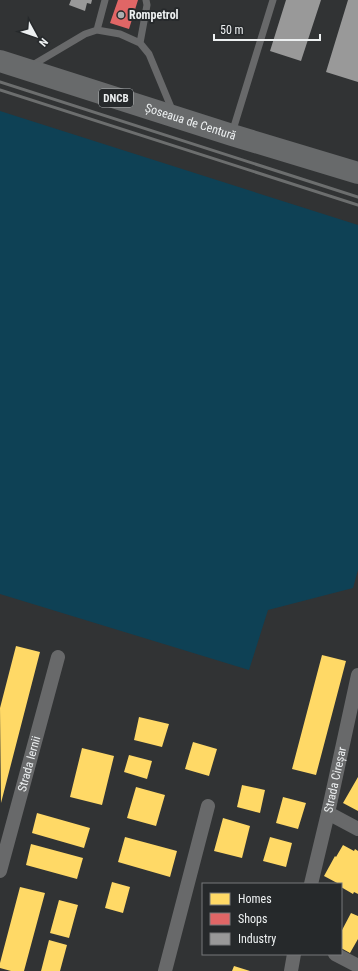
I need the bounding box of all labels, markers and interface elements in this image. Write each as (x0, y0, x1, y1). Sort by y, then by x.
place label: Rompetrol (129, 8, 179, 22)
marker: Rompetrol (116, 10, 126, 20)
north arrow (16, 16, 56, 56)
scale bar (214, 16, 320, 42)
text: 50 m (220, 23, 244, 37)
text: N (36, 35, 50, 49)
road number: DNCB (99, 89, 133, 107)
street label: Șoseaua de Centură (143, 101, 238, 143)
street label: Strada Iernii (15, 734, 43, 793)
street label: Strada Cireșar (321, 745, 349, 814)
legend (202, 883, 342, 955)
text: Homes (238, 892, 272, 906)
text: Shops (238, 912, 267, 926)
text: Industry (238, 932, 276, 946)

